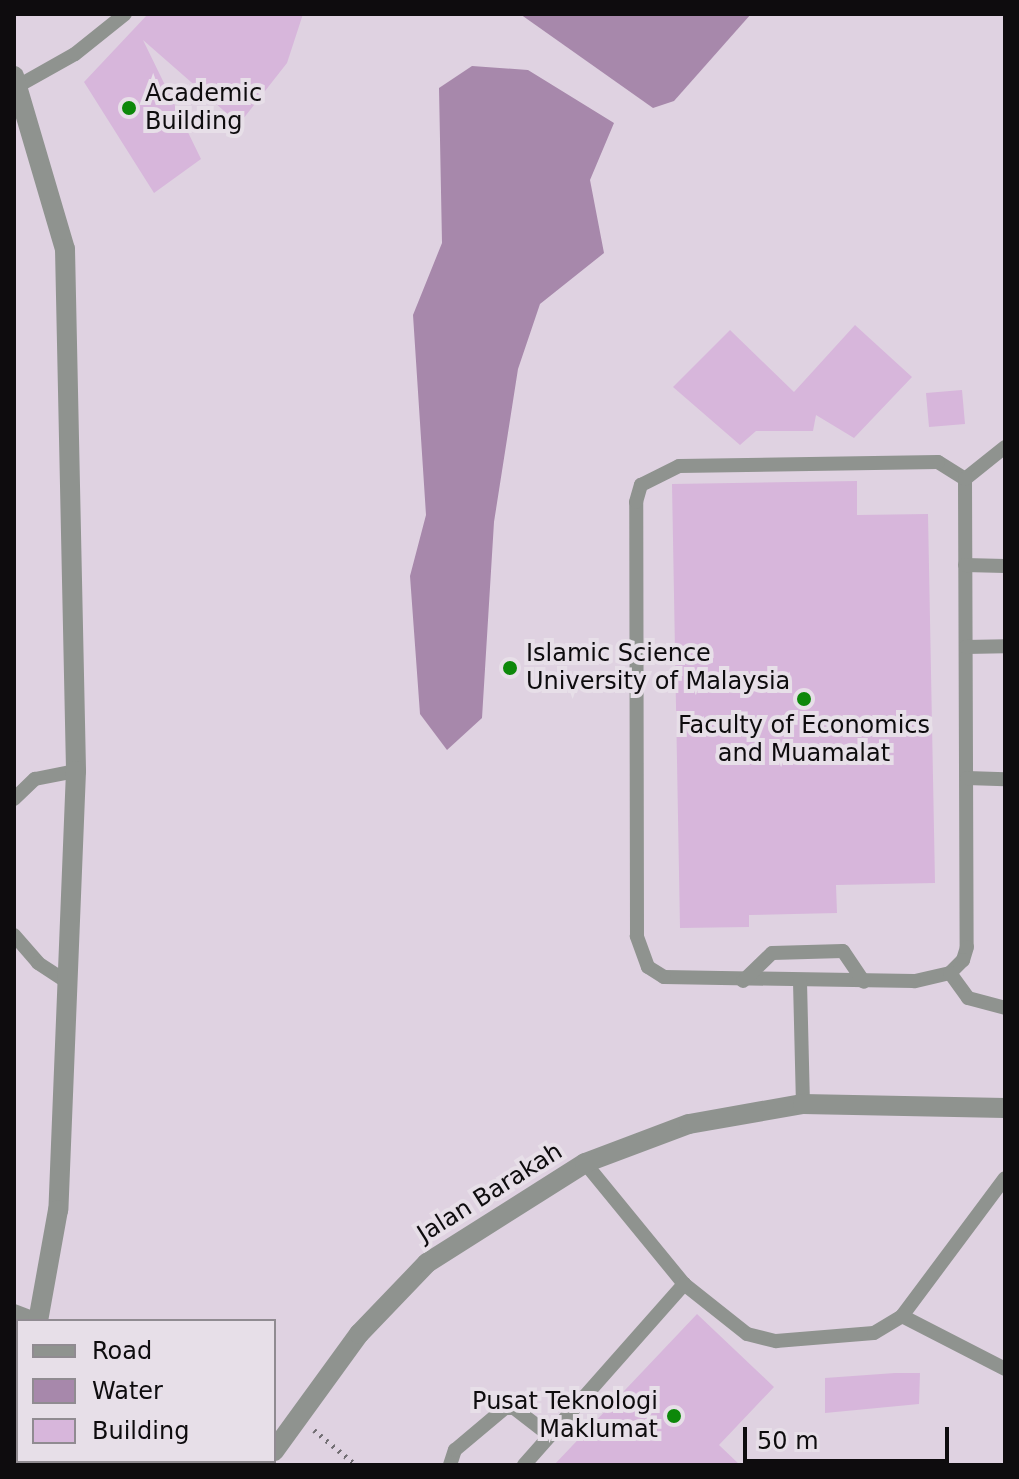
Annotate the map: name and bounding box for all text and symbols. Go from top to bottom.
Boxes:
place label: Academic Building [145,80,262,136]
marker: Academic Building [120,99,138,117]
place label: Islamic Science University of Malaysia [526,640,790,696]
marker: Islamic Science University of Malaysia [501,659,519,677]
marker: Faculty of Economics and Muamalat [795,690,813,708]
place label: Faculty of Economics and Muamalat [678,712,930,768]
street label: Jalan Barakah [412,1137,568,1249]
legend [16,1319,276,1463]
text: Road [92,1337,152,1365]
text: Water [92,1377,163,1405]
place label: Pusat Teknologi Maklumat [472,1388,658,1444]
marker: Pusat Teknologi Maklumat [665,1407,683,1425]
scale bar [747,1411,953,1461]
text: Building [92,1417,189,1445]
text: 50 m [757,1427,819,1455]

